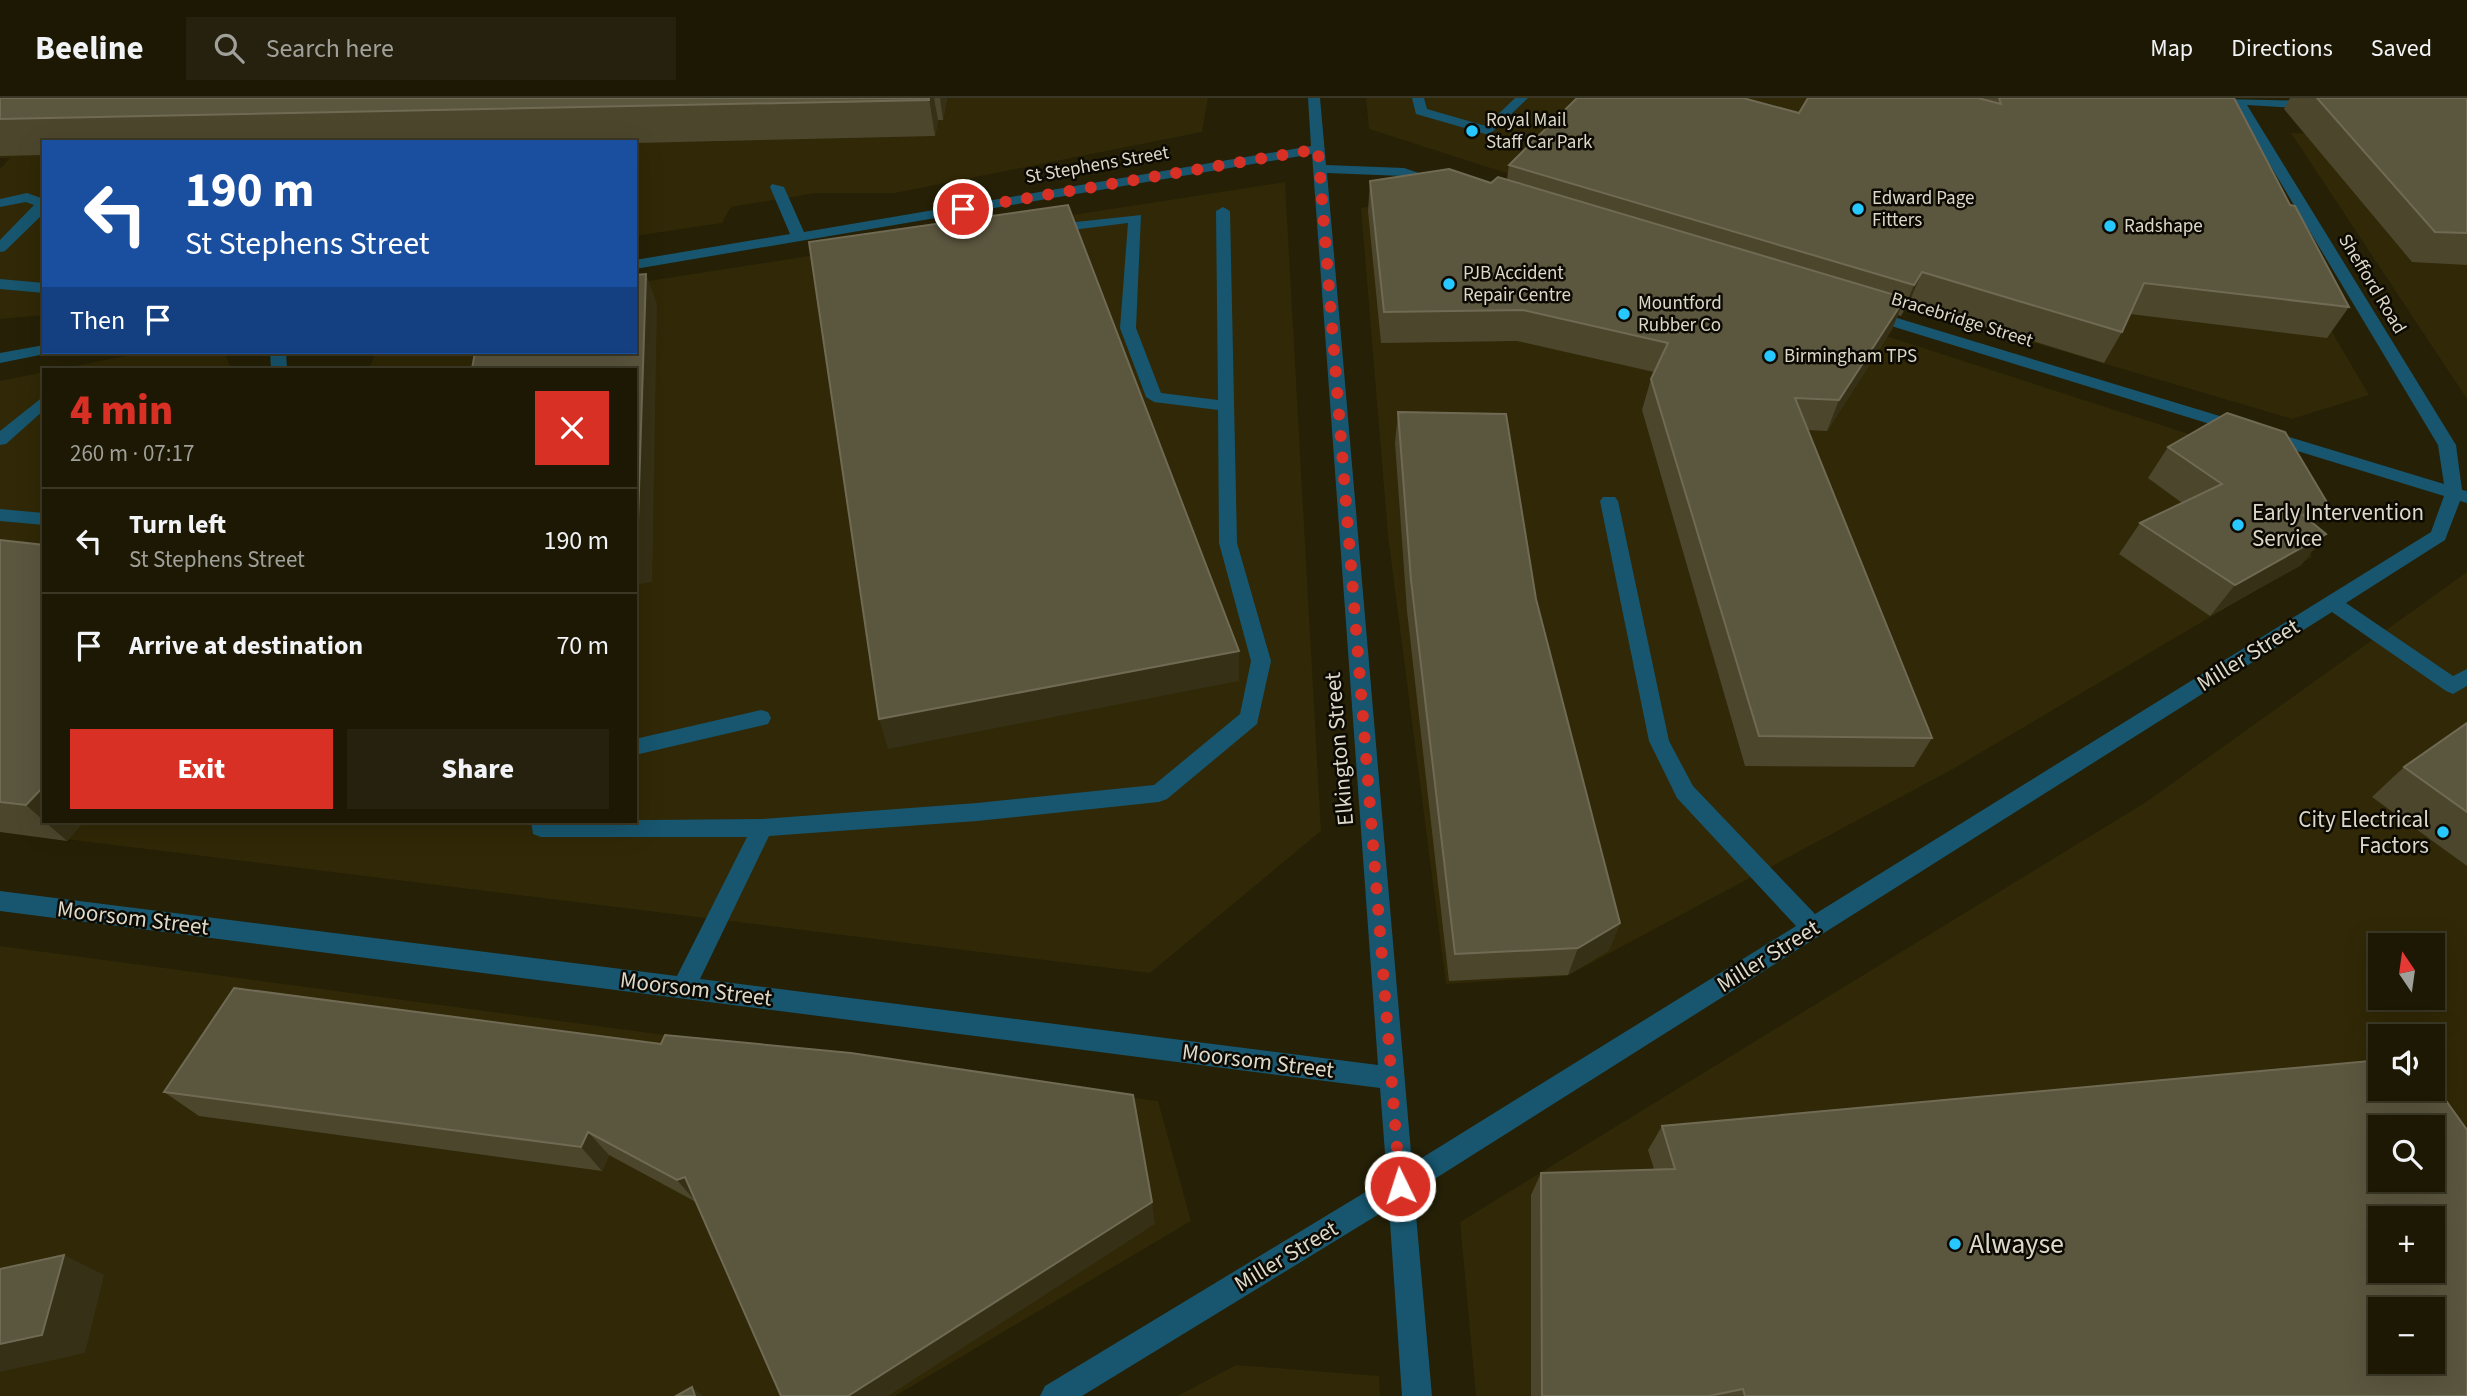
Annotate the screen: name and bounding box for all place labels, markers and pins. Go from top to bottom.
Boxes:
place label: Royal Mail Staff Car Park [1486,107,1593,156]
marker: Royal Mail Staff Car Park [1464,123,1480,139]
pin [933,179,993,239]
place label: Edward Page Fitters [1872,185,1974,234]
marker: Edward Page Fitters [1850,201,1866,217]
place label: Radshape [2124,213,2203,240]
marker: Radshape [2102,218,2118,234]
place label: PJB Accident Repair Centre [1463,260,1571,309]
marker: PJB Accident Repair Centre [1441,276,1457,292]
place label: Mountford Rubber Co [1638,290,1722,339]
marker: Mountford Rubber Co [1616,306,1632,322]
place label: Birmingham TPS [1784,343,1917,370]
marker: Birmingham TPS [1762,348,1778,364]
place label: Early Intervention Service [2252,496,2424,555]
marker: Early Intervention Service [2230,517,2246,533]
place label: City Electrical Factors [2298,803,2429,862]
marker: City Electrical Factors [2435,824,2451,840]
place label: Alwayse [1969,1224,2064,1264]
marker: Alwayse [1947,1236,1963,1252]

